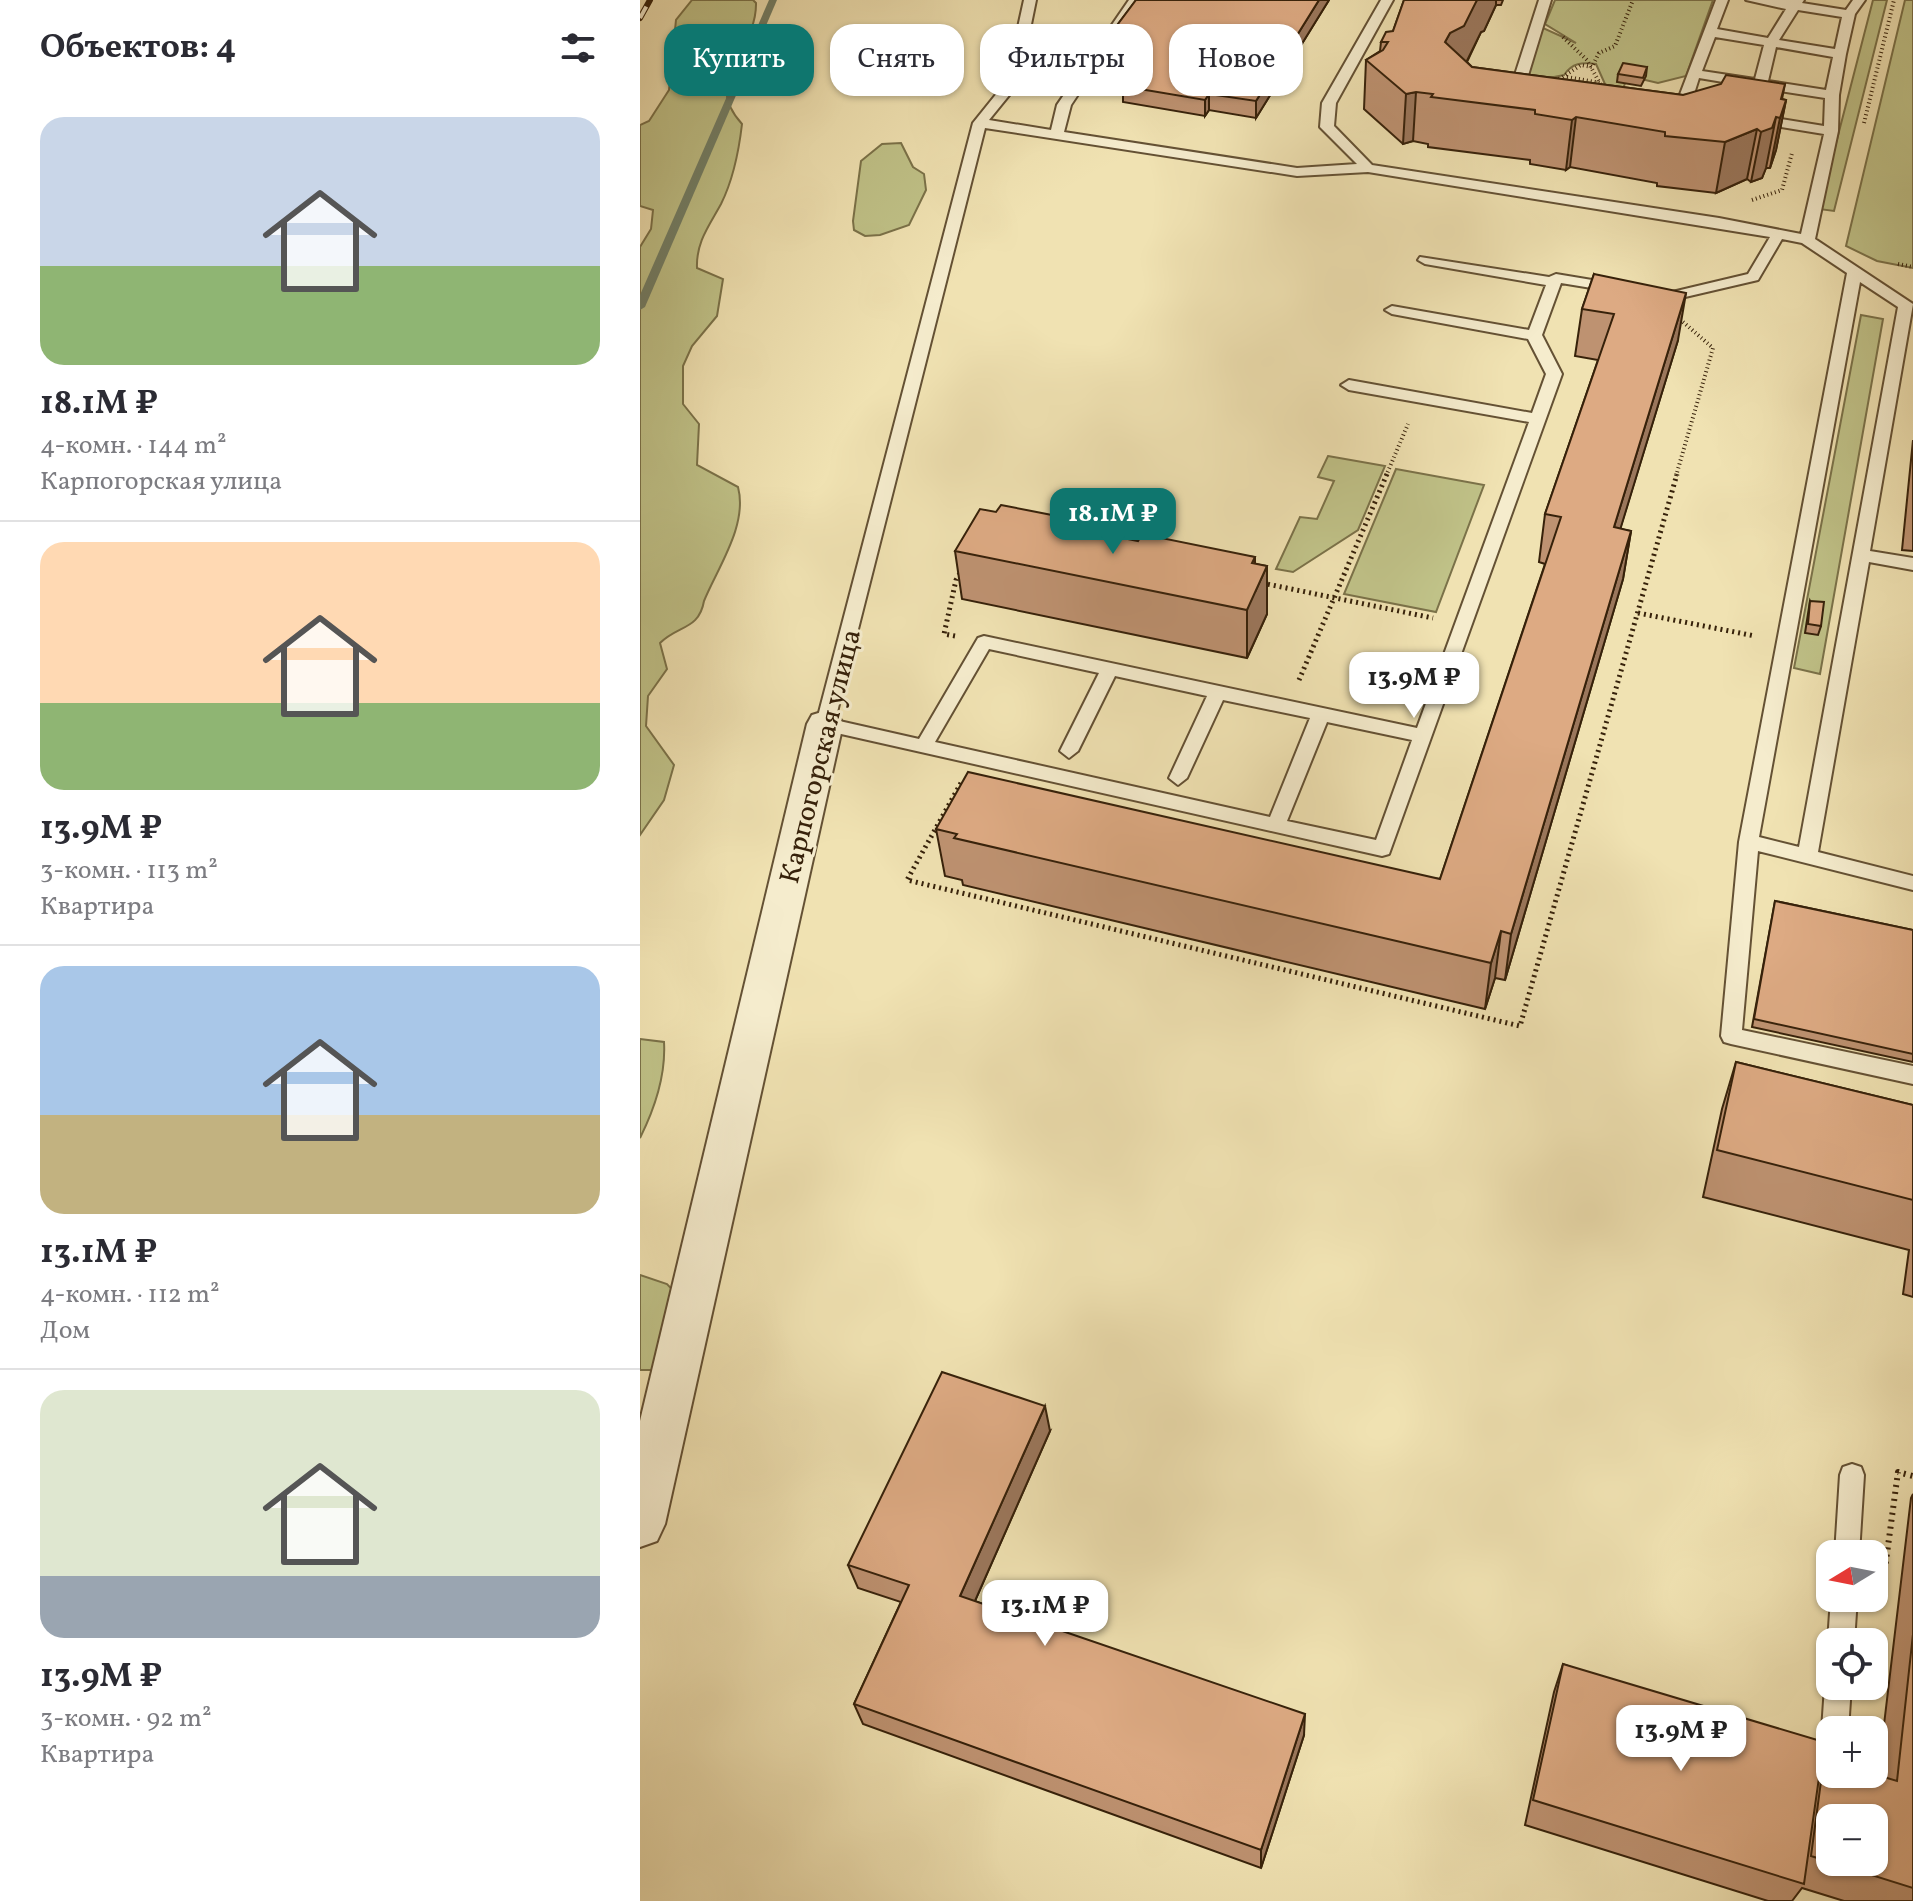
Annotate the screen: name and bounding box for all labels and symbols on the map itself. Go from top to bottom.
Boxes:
pin: 18.1M ₽ [1039,488,1187,556]
street label: Карпогорская улица [771,625,872,888]
pin: 13.9M ₽ [1340,652,1488,720]
north arrow [1816,1540,1888,1612]
pin: 13.1M ₽ [971,1580,1119,1648]
pin: 13.9M ₽ [1607,1705,1755,1773]

